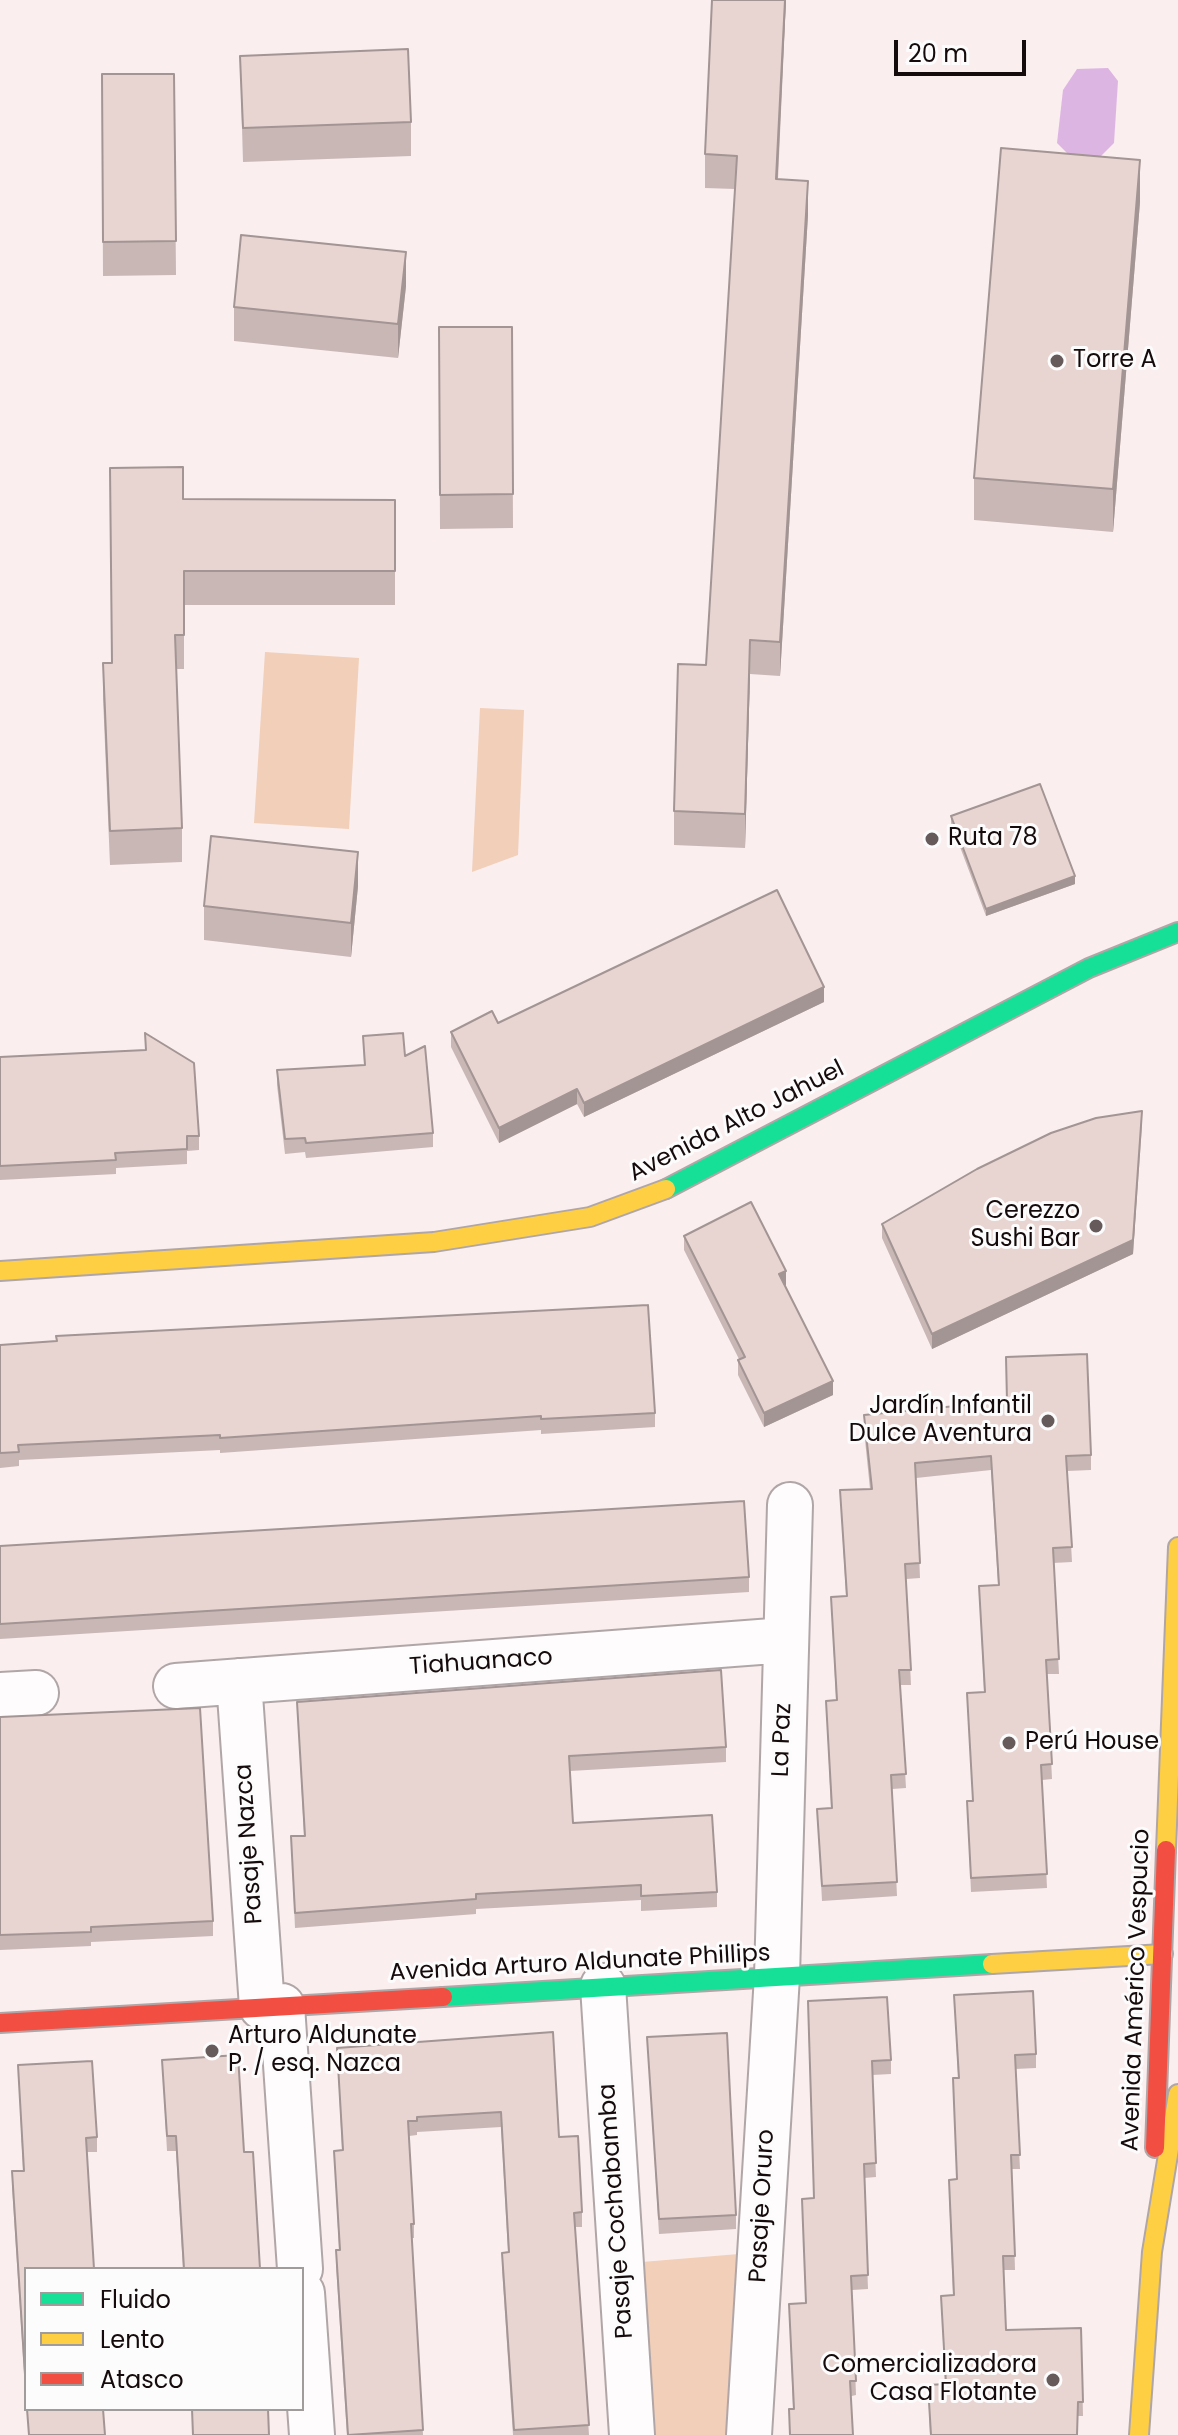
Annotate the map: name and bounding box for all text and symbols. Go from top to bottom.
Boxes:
scale bar [898,24,1030,74]
text: 20 m [908,37,968,70]
place label: Torre A [1073,347,1157,375]
marker: Torre A [1048,352,1066,370]
place label: Ruta 78 [948,825,1038,853]
marker: Ruta 78 [923,830,941,848]
street label: Avenida Alto Jahuel [625,1055,849,1189]
place label: Cerezzo Sushi Bar [970,1198,1080,1254]
marker: Cerezzo Sushi Bar [1087,1217,1105,1235]
place label: Jardín Infantil Dulce Aventura [849,1393,1032,1449]
marker: Jardín Infantil Dulce Aventura [1039,1412,1057,1430]
street label: Tiahuanaco [408,1644,554,1682]
street label: La Paz [767,1703,799,1777]
place label: Perú House [1025,1729,1159,1757]
marker: Perú House [1000,1734,1018,1752]
street label: Pasaje Nazca [230,1763,270,1925]
street label: Avenida Américo Vespucio [1117,1828,1157,2152]
street label: Avenida Arturo Aldunate Phillips [389,1940,771,1988]
place label: Arturo Aldunate P. / esq. Nazca [228,2023,417,2079]
marker: Arturo Aldunate P. / esq. Nazca [203,2042,221,2060]
street label: Pasaje Cochabamba [594,2082,640,2340]
street label: Pasaje Oruro [745,2129,781,2283]
legend [24,2267,304,2411]
text: Fluido [100,2283,171,2316]
text: Lento [100,2323,165,2356]
place label: Comercializadora Casa Flotante [822,2352,1037,2408]
text: Atasco [100,2363,184,2396]
marker: Comercializadora Casa Flotante [1044,2371,1062,2389]

